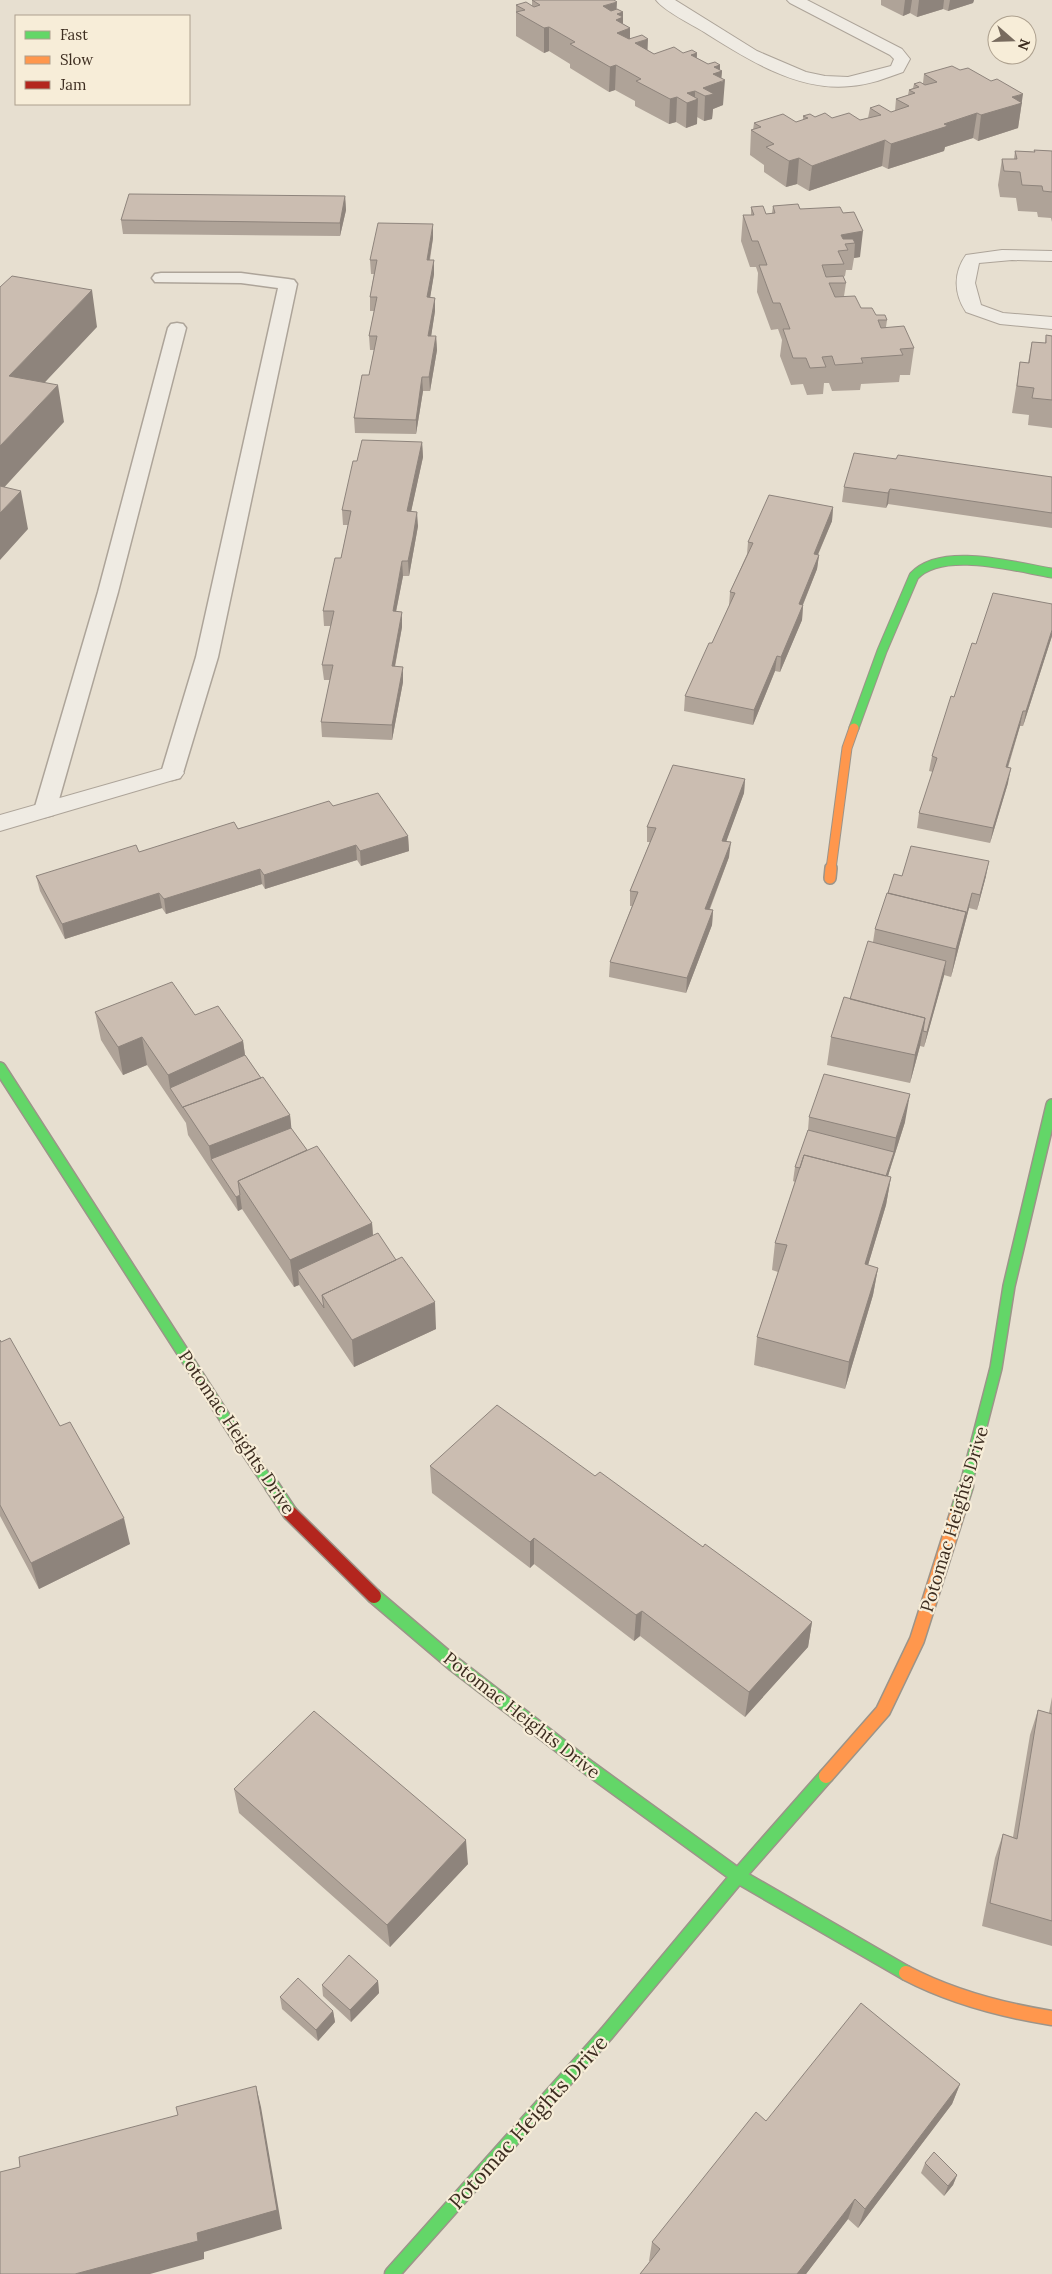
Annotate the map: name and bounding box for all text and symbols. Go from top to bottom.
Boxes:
legend [15,15,190,105]
north arrow [987,15,1037,65]
text: Fast [60,25,88,44]
text: N [1014,36,1035,53]
text: Slow [60,50,93,69]
text: Jam [59,75,87,94]
street label: Potomac Heights Drive [174,1346,301,1519]
street label: Potomac Heights Drive [915,1423,993,1615]
street label: Potomac Heights Drive [439,1647,605,1784]
street label: Potomac Heights Drive [443,2029,613,2215]

